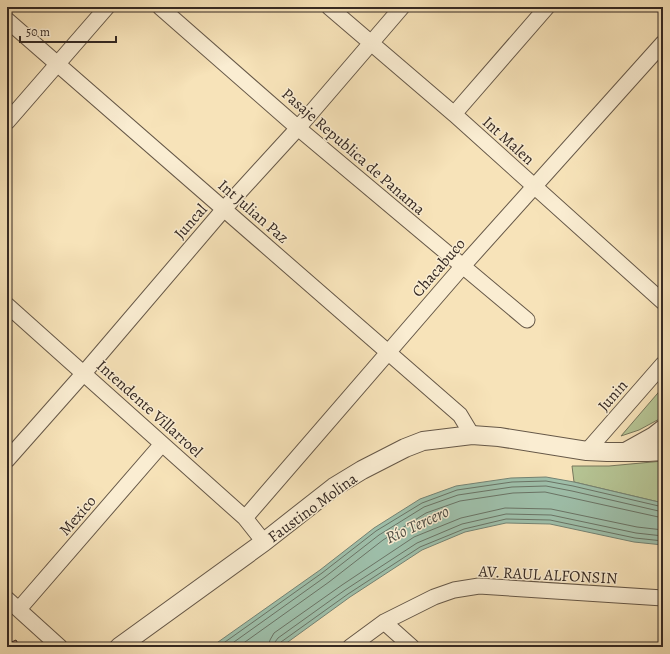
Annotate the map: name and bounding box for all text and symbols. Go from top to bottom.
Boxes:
scale bar [20,18,116,44]
text: 50 m [26,24,50,40]
street label: Pasaje Republica de Panama [277,83,430,221]
street label: Int Malen [477,111,539,170]
street label: Int Julian Paz [213,175,294,249]
street label: Juncal [169,199,212,244]
street label: Chacabuco [407,233,470,302]
street label: Intendente Villarroel [92,355,207,462]
street label: Junin [593,375,633,416]
street label: Faustino Molina [263,468,362,548]
street label: Mexico [54,491,101,541]
water label: Río Tercero [382,500,453,549]
street label: AV. RAUL ALFONSIN [477,560,618,590]

